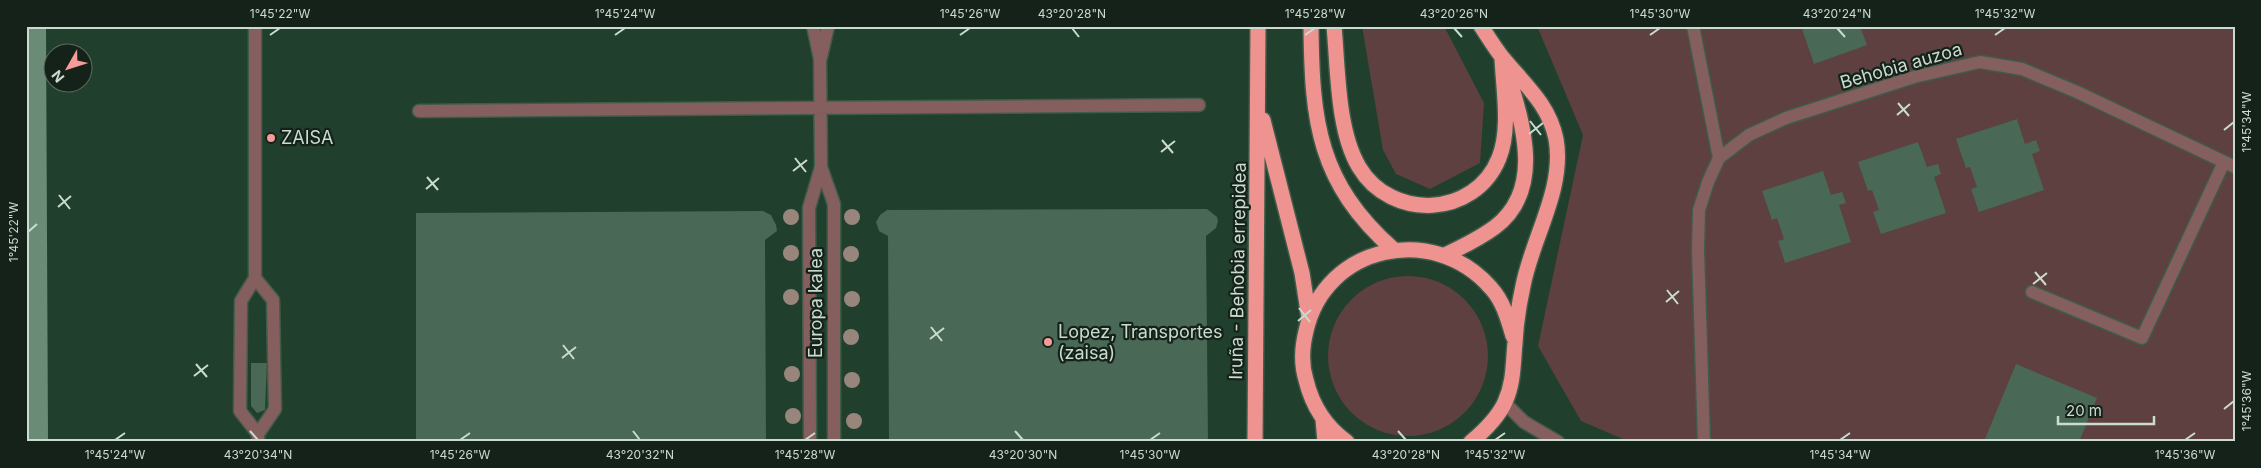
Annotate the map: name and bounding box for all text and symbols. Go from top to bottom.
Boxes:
text: 1°45'22"W [250,6,310,21]
text: 1°45'24"W [595,6,656,21]
text: 1°45'26"W [940,6,1000,21]
text: 43°20'28"N [1038,6,1106,21]
text: 1°45'28"W [1285,6,1345,21]
text: 43°20'26"N [1420,6,1488,21]
text: 1°45'30"W [1630,6,1691,21]
text: 43°20'24"N [1803,6,1871,21]
text: 1°45'32"W [1975,6,2035,21]
street label: Behobia auzoa [1838,38,1964,93]
north arrow [42,42,92,92]
text: N [48,67,67,86]
text: 1°45'34"W [2239,91,2254,153]
place label: ZAISA [281,127,334,148]
marker: ZAISA [265,132,277,144]
street label: Iruña - Behobia errepidea [1225,162,1250,380]
text: 1°45'22"W [6,202,21,262]
street label: Europa kalea [805,248,826,358]
place label: Lopez, Transportes (zaisa) [1058,321,1223,363]
marker: Lopez, Transportes (zaisa) [1042,336,1054,348]
text: 1°45'36"W [2239,370,2254,431]
scale bar [2058,393,2155,425]
text: 20 m [2066,401,2102,420]
text: 1°45'24"W [85,447,146,462]
text: 43°20'34"N [224,447,292,462]
text: 1°45'26"W [430,447,490,462]
text: 43°20'32"N [606,447,674,462]
text: 1°45'28"W [775,447,835,462]
text: 43°20'30"N [989,447,1057,462]
text: 1°45'30"W [1120,447,1181,462]
text: 43°20'28"N [1372,447,1440,462]
text: 1°45'32"W [1465,447,1525,462]
text: 1°45'34"W [1809,447,1871,462]
text: 1°45'36"W [2155,447,2216,462]

